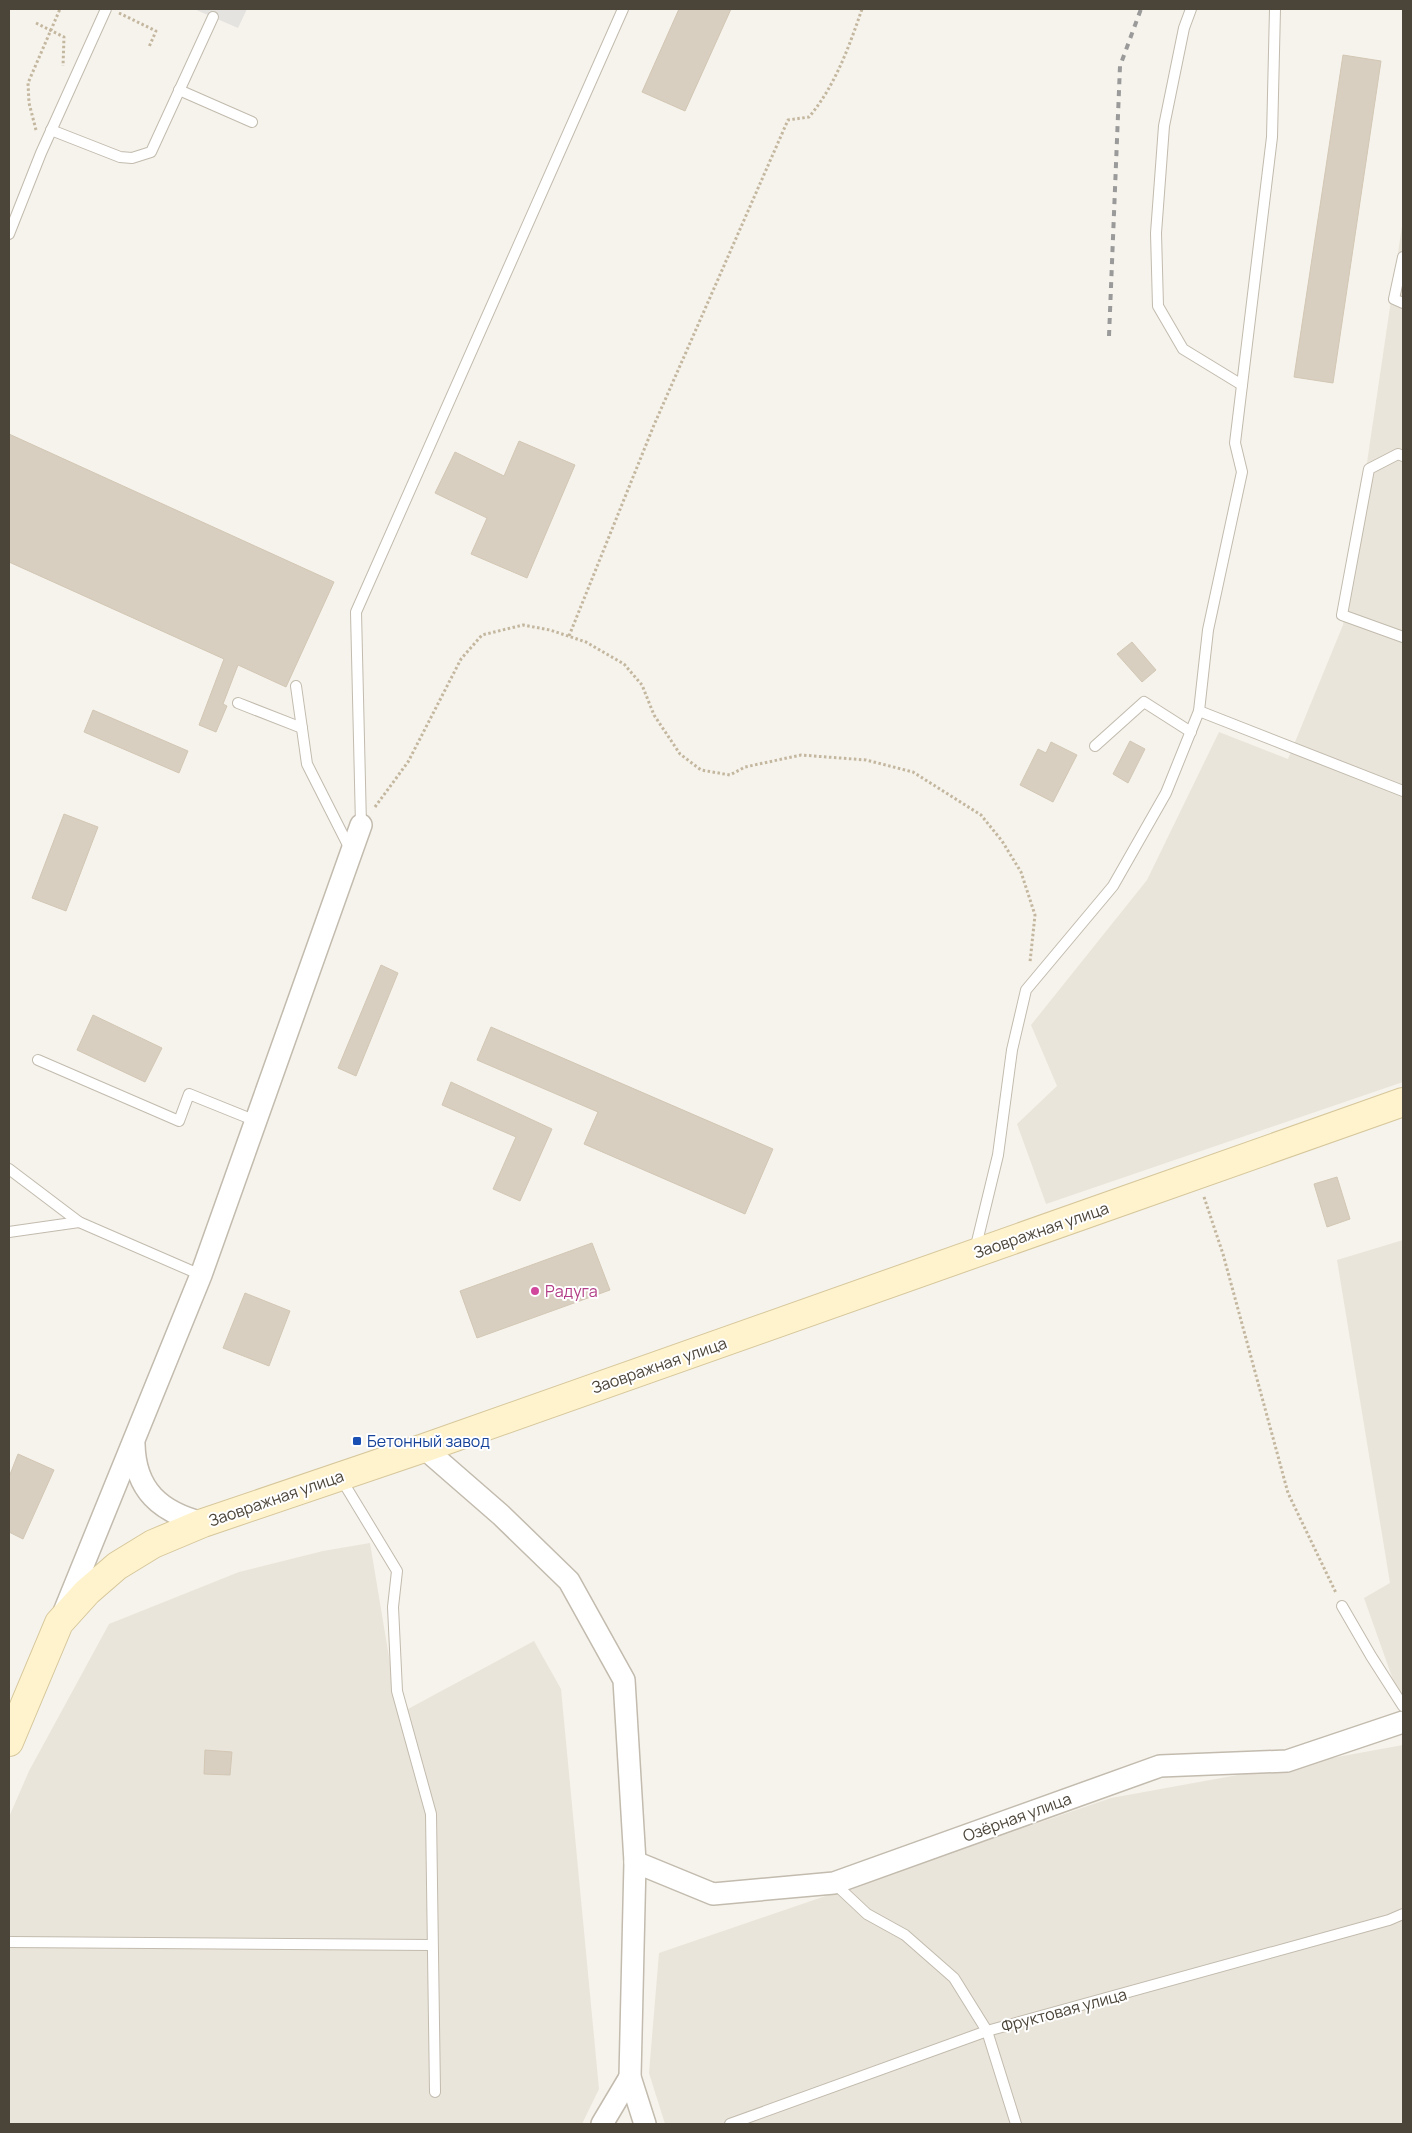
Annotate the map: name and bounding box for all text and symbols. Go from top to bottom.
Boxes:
street label: Заовражная улица [970,1197,1112,1263]
place label: Радуга [545,1280,598,1302]
marker: Радуга [529,1285,541,1297]
street label: Заовражная улица [588,1332,730,1398]
place label: Бетонный завод [367,1430,490,1452]
marker: Бетонный завод [351,1435,363,1447]
street label: Заовражная улица [205,1465,347,1531]
street label: Озёрная улица [960,1787,1074,1847]
street label: Фруктовая улица [999,1983,1129,2037]

